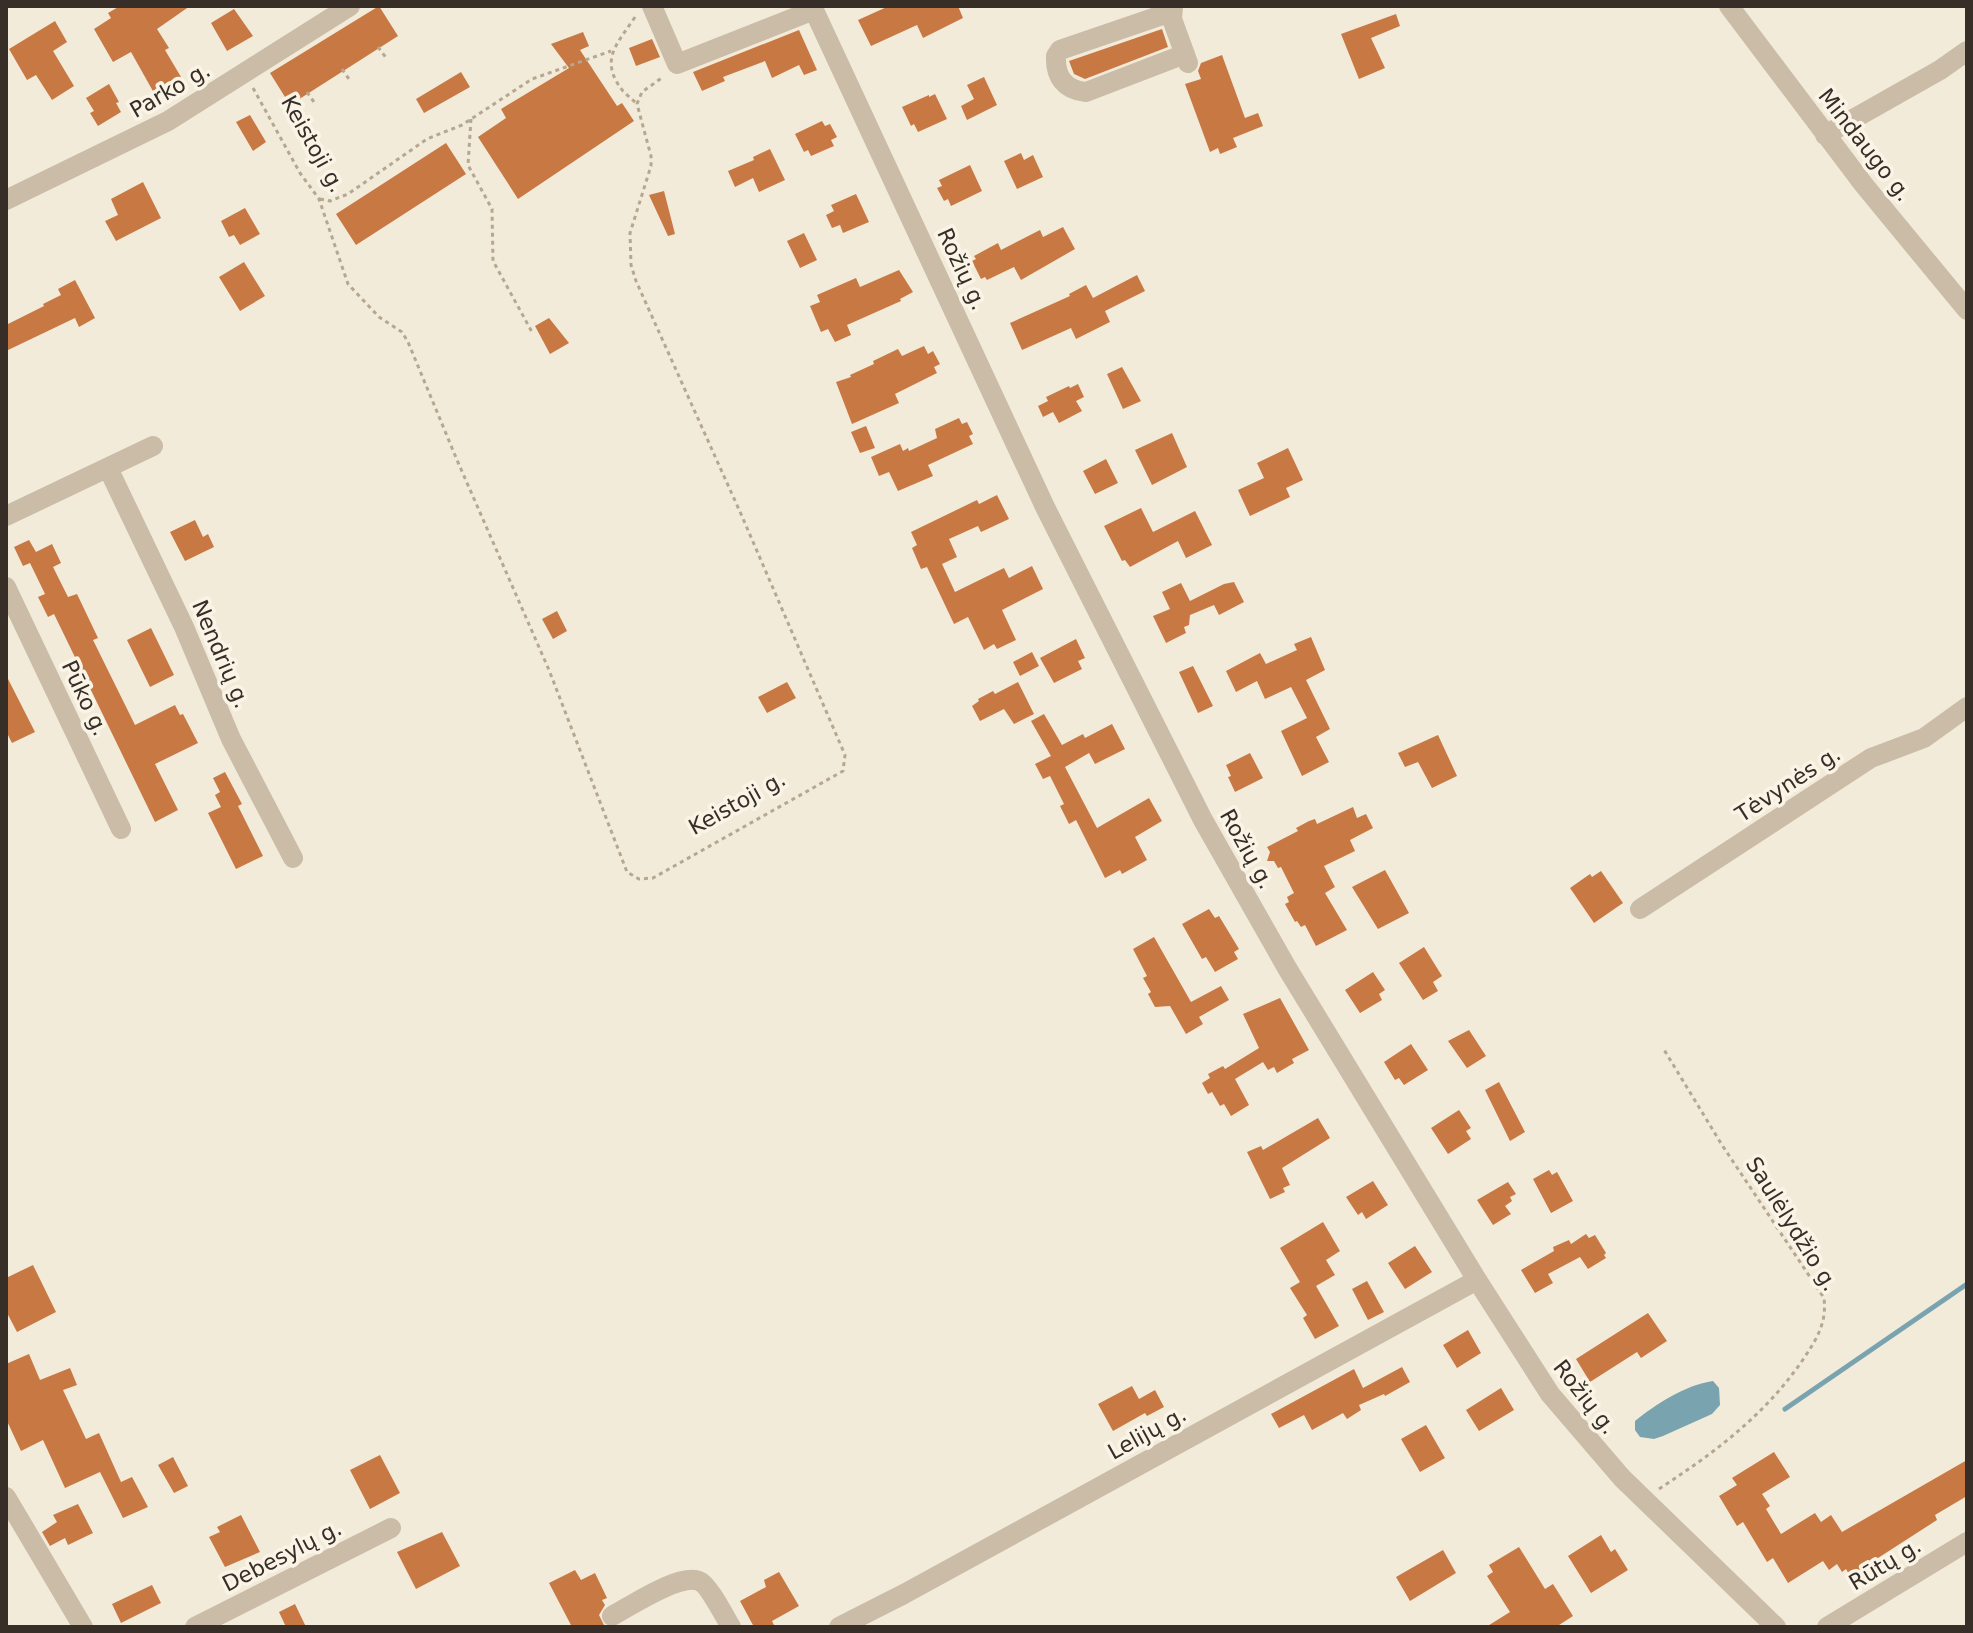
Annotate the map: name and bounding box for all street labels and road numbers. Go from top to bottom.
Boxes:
street label: Parko g. [126,57,214,123]
street label: Mindaugo g. [1813,84,1917,206]
street label: Keistoji g. [276,91,350,197]
street label: Rožių g. [932,224,992,314]
street label: Nendrių g. [187,596,255,712]
street label: Pūko g. [57,656,113,740]
street label: Tėvynės g. [1730,741,1845,828]
street label: Keistoji g. [684,766,790,840]
street label: Rožių g. [1215,805,1279,893]
street label: Saulėlydžio g. [1741,1152,1843,1296]
street label: Rožių g. [1548,1355,1622,1439]
street label: Lelijų g. [1103,1401,1191,1465]
street label: Debesylų g. [218,1515,346,1597]
street label: Rūtų g. [1844,1533,1926,1595]

